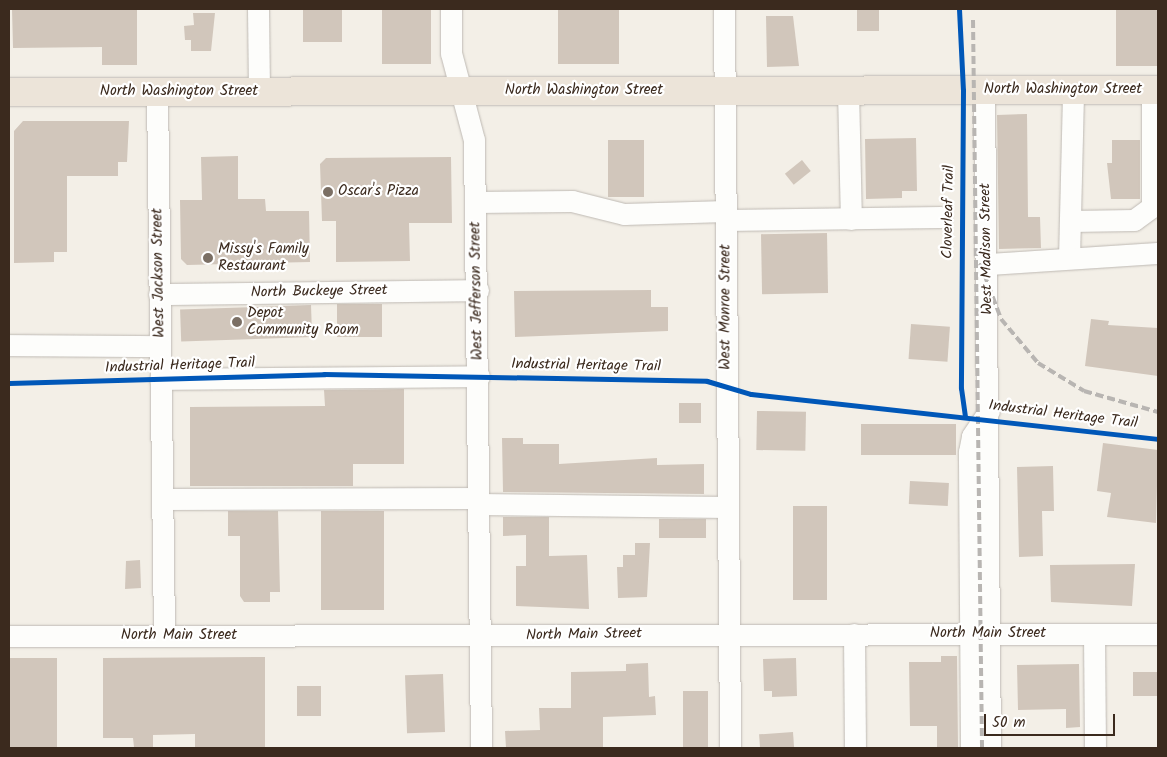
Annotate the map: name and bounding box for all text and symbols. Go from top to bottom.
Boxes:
street label: North Washington Street [984,81,1142,99]
street label: North Washington Street [505,82,663,100]
street label: North Washington Street [100,83,258,101]
street label: Cloverleaf Trail [939,165,959,259]
place label: Oscar's Pizza [338,183,419,201]
street label: West Madison Street [977,183,997,315]
marker: Oscar's Pizza [322,186,334,198]
street label: West Jackson Street [149,208,169,338]
street label: West Jefferson Street [467,222,487,360]
place label: Missy's Family Restaurant [218,240,309,275]
street label: West Monroe Street [717,244,735,370]
marker: Missy's Family Restaurant [202,252,214,264]
street label: North Buckeye Street [250,282,388,302]
place label: Depot Community Room [247,304,359,339]
marker: Depot Community Room [231,316,243,328]
street label: Industrial Heritage Trail [105,354,255,378]
street label: Industrial Heritage Trail [511,356,661,376]
street label: Industrial Heritage Trail [987,397,1139,433]
street label: North Main Street [526,625,642,645]
street label: North Main Street [930,625,1046,643]
street label: North Main Street [121,627,237,645]
scale bar [987,704,1118,736]
text: 50 m [992,711,1026,735]

